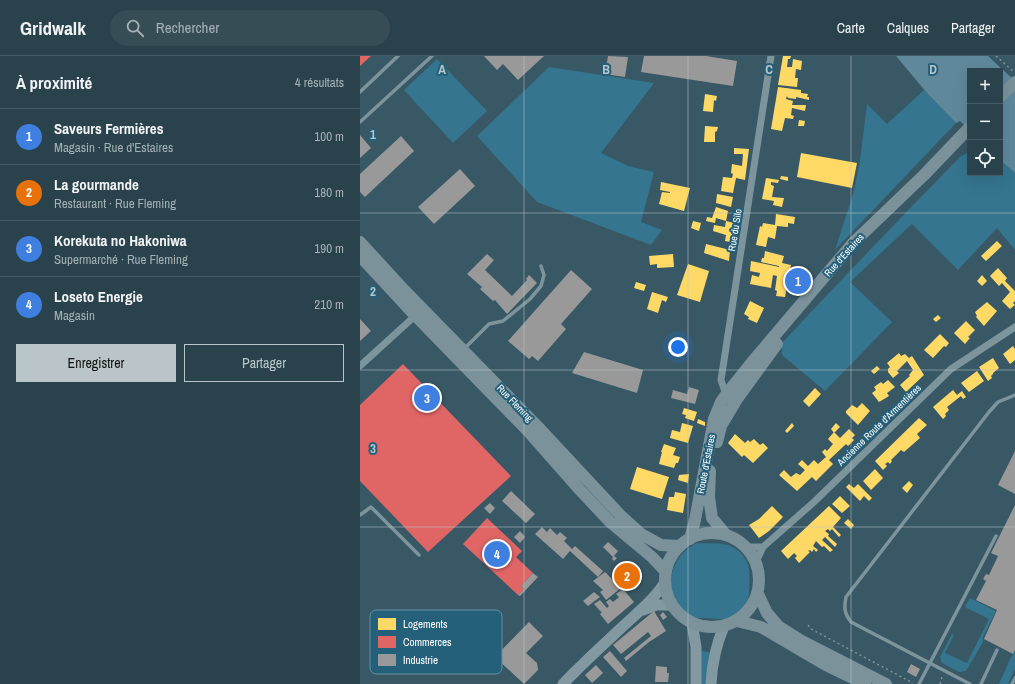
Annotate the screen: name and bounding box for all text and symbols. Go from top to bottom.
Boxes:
search box [110,10,390,46]
text: Gridwalk [20,15,86,41]
icon: search [124,17,146,39]
text: Rechercher [156,17,219,38]
text: Carte [837,19,865,37]
text: Calques [887,19,929,37]
text: Partager [951,19,995,37]
text: A [438,61,446,78]
text: B [602,61,610,78]
text: C [765,61,773,78]
text: D [929,61,937,78]
map controls [967,68,1003,176]
button: + [967,68,1003,104]
text: À proximité [16,71,92,94]
text: 4 résultats [295,74,344,91]
button: − [967,104,1003,140]
text: Saveurs Fermières [54,118,164,139]
text: 1 [370,126,376,143]
text: 1 [26,128,32,145]
text: 100 m [314,128,344,145]
text: Magasin · Rue d'Estaires [54,139,173,156]
button: locate [967,140,1003,176]
text: La gourmande [54,174,139,195]
text: 2 [26,184,32,201]
text: 180 m [314,184,344,201]
text: Restaurant · Rue Fleming [54,195,176,212]
street label: Rue du Silo [725,207,745,252]
text: Korekuta no Hakoniwa [54,230,187,251]
street label: Rue d'Estaires [821,231,867,279]
text: 3 [26,240,32,257]
text: 190 m [314,240,344,257]
text: Supermarché · Rue Fleming [54,251,188,268]
pin: 1 [785,266,811,296]
text: 2 [370,283,376,300]
text: Loseto Energie [54,286,143,307]
text: 4 [26,296,32,313]
text: 210 m [314,296,344,313]
text: Magasin [54,307,95,324]
your location [668,337,688,357]
button: Enregistrer [16,344,176,382]
button: Partager [184,344,344,382]
street label: Ancienne Route d'Armentières [834,381,924,469]
street label: Rue Fleming [494,382,536,425]
pin: 3 [414,383,440,413]
street label: Route d'Estaires [694,433,718,495]
text: 3 [370,440,376,457]
pin: 4 [484,539,510,569]
pin: 2 [614,561,640,591]
legend [370,610,502,674]
text: Logements [403,617,448,631]
text: Commerces [403,635,452,649]
text: Industrie [403,653,438,667]

